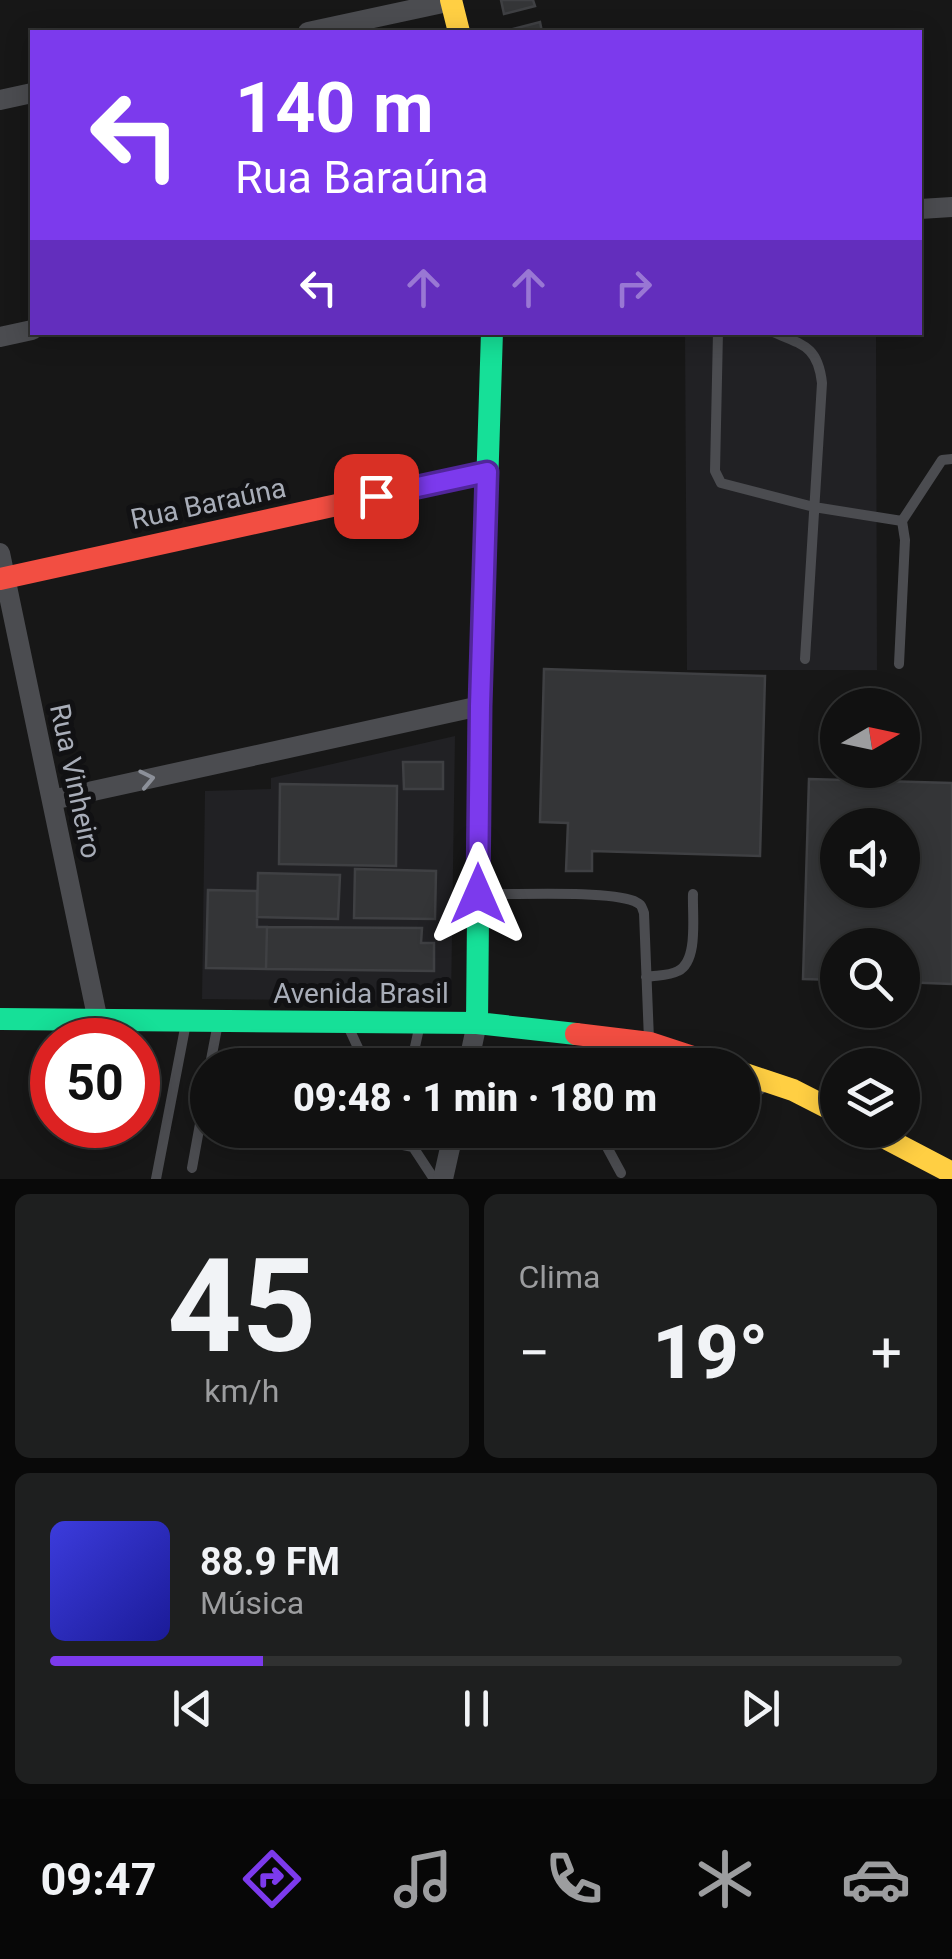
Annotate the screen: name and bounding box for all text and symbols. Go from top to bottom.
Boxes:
text: 140 m [235,67,434,149]
icon: left [70,70,200,200]
text: Rua Baraúna [235,151,489,204]
icon: left [291,260,346,315]
icon: ahead [396,260,451,315]
icon: ahead [501,260,556,315]
icon: right [606,260,661,315]
pin [334,454,419,539]
icon: arrive [349,469,404,524]
street label: Rua Baraúna [127,471,289,536]
north arrow [820,688,920,788]
map controls [820,688,920,1148]
street label: Rua Vinheiro [43,701,108,861]
one-way arrow [138,770,155,791]
button: sound [820,808,920,908]
position arrow [426,842,530,946]
button: search [820,928,920,1028]
street label: Avenida Brasil [273,977,449,1010]
speed limit sign: 50 [30,1018,160,1148]
button: layers [820,1048,920,1148]
text: 09:48 · 1 min · 180 m [293,1076,657,1120]
text: 45 [167,1230,316,1383]
text: Clima [519,1258,600,1296]
text: 19° [652,1308,768,1396]
text: − [519,1321,550,1385]
text: + [871,1321,902,1385]
text: km/h [204,1372,279,1410]
text: 88.9 FM [200,1540,340,1584]
text: Música [200,1584,304,1622]
icon: previous [165,1681,220,1736]
icon: pause [449,1681,504,1736]
icon: next [733,1681,788,1736]
icon: directions [237,1844,307,1914]
icon: music [388,1844,458,1914]
icon: phone [539,1844,609,1914]
icon: climate [690,1844,760,1914]
icon: car [841,1844,911,1914]
text: 09:47 [41,1853,156,1906]

